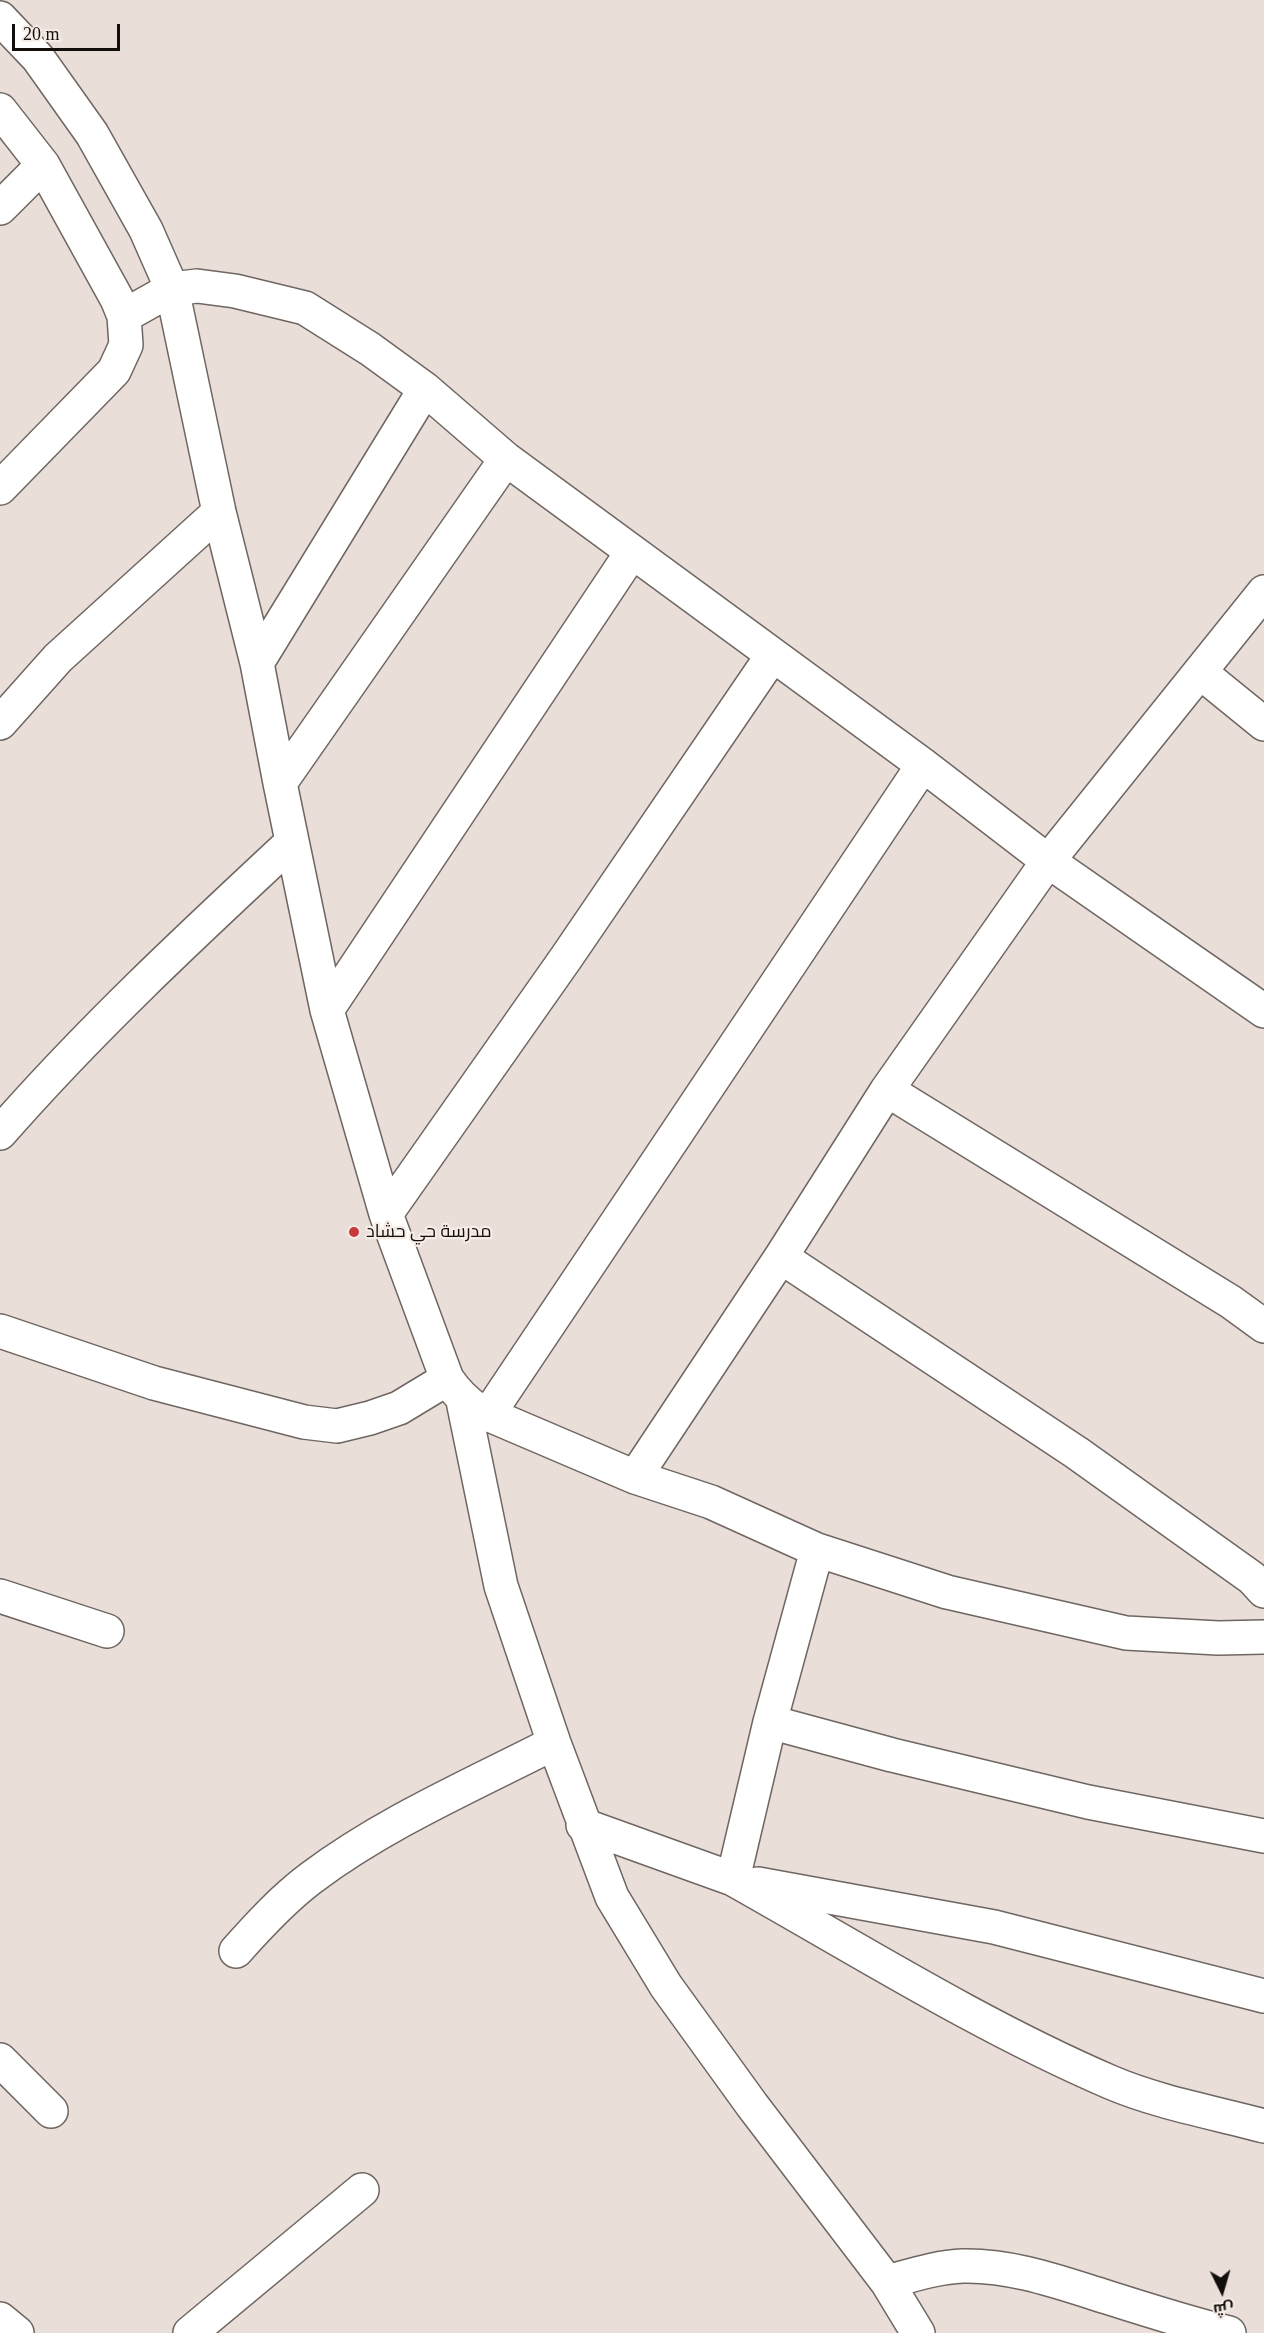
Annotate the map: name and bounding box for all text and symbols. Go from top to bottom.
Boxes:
scale bar [15,12,123,50]
text: 20 m [23,24,60,44]
place label: مدرسة حي حشاد [366,1221,492,1243]
marker: مدرسة حي حشاد [347,1225,361,1239]
north arrow [1192,2261,1252,2321]
text: ش [1213,2300,1235,2319]

